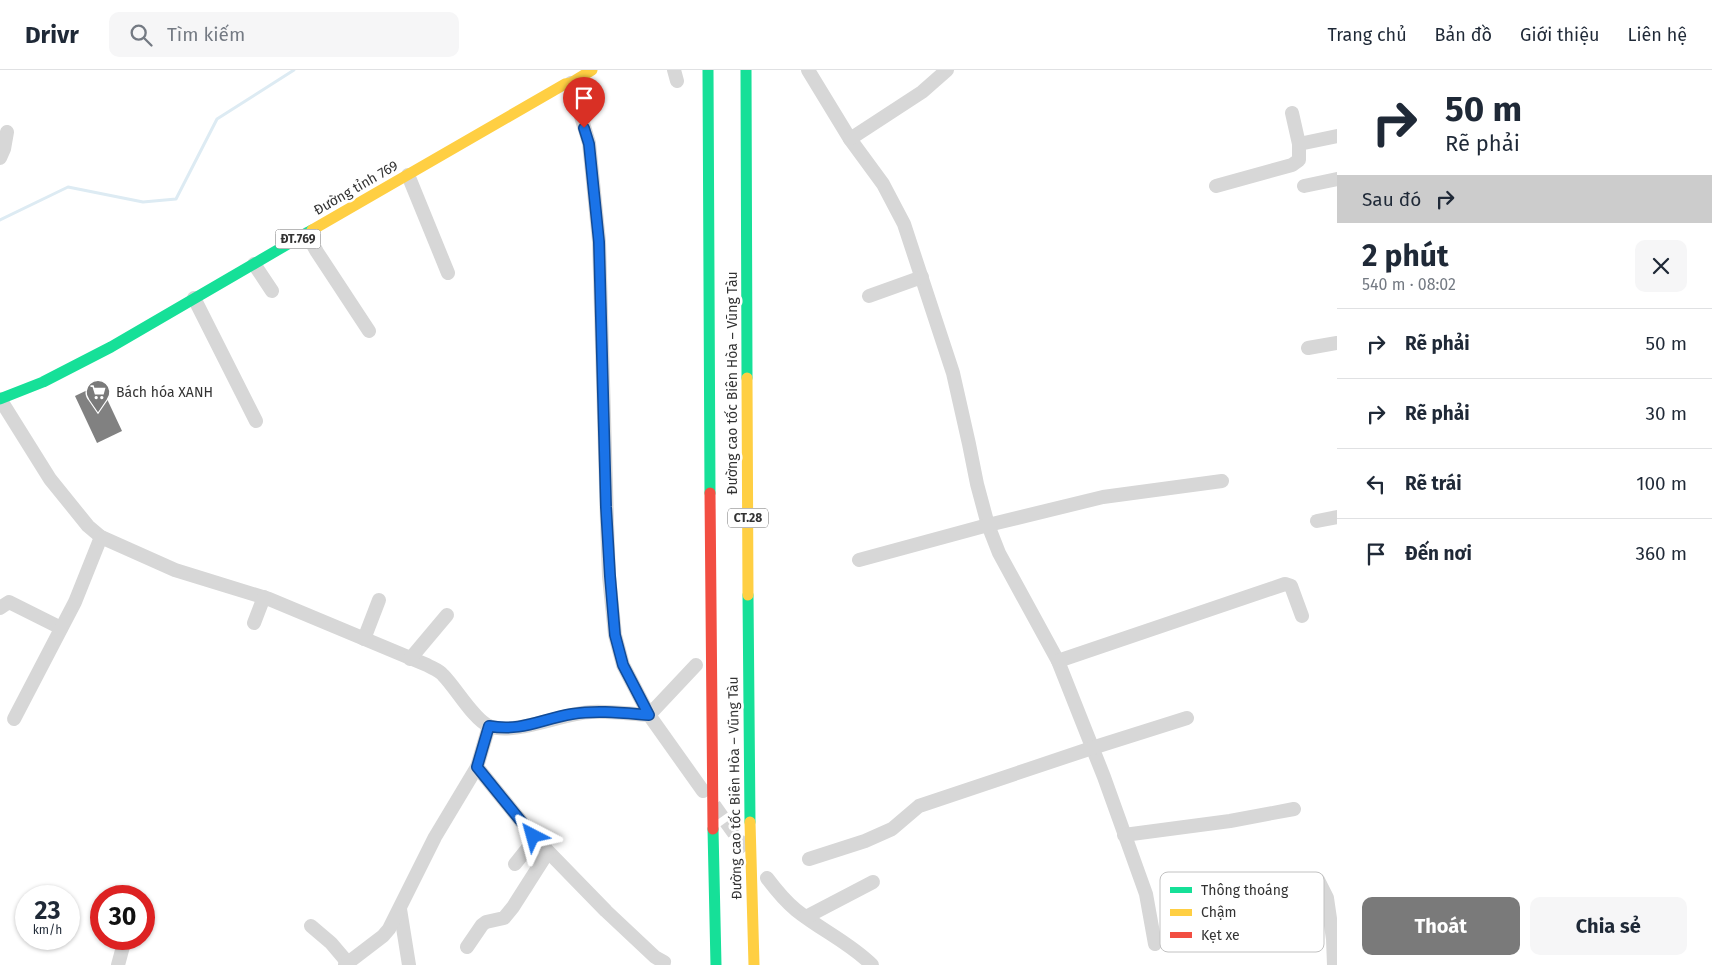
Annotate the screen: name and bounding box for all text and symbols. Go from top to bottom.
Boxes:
search box [109,12,459,57]
text: Drivr [25,21,79,49]
icon: search [127,21,155,49]
text: Tìm kiếm [167,23,245,46]
text: Trang chủ [1327,24,1407,46]
text: Bản đồ [1435,24,1492,46]
text: Giới thiệu [1520,24,1599,46]
text: Liên hệ [1627,24,1687,46]
pin [563,77,605,128]
icon: arrive [570,84,598,112]
text: 50 m [1445,88,1522,130]
icon: right [1362,90,1427,155]
text: Rẽ phải [1445,130,1520,157]
street label: Đường tỉnh 769 [311,157,401,219]
icon: right [1431,185,1459,213]
text: Sau đó [1362,188,1421,211]
road number: ĐT.769 [276,230,320,248]
text: 2 phút [1362,238,1449,274]
button: close [1635,240,1687,292]
street label: Đường cao tốc Biên Hòa – Vũng Tàu [723,271,741,495]
text: 540 m · 08:02 [1362,275,1456,294]
icon: right [1362,330,1390,358]
text: Rẽ phải [1405,332,1470,355]
text: 50 m [1646,332,1687,355]
supermarket icon: Bách hóa XANH [85,379,111,413]
place label: Bách hóa XANH [116,384,213,401]
icon: right [1362,400,1390,428]
text: Rẽ phải [1405,402,1470,425]
text: 30 m [1646,402,1687,425]
icon: left [1362,470,1390,498]
text: Rẽ trái [1405,472,1462,495]
text: 100 m [1636,472,1687,495]
road number: CT.28 [728,508,768,528]
icon: arrive [1362,540,1390,568]
text: Đến nơi [1405,542,1472,565]
text: 360 m [1635,542,1687,565]
street label: Đường cao tốc Biên Hòa – Vũng Tàu [724,676,745,900]
position arrow [506,809,558,861]
legend [1160,872,1324,952]
text: Thông thoáng [1201,882,1289,899]
speed limit sign: 30 [90,885,155,950]
text: 23 [35,896,60,926]
button: Thoát [1362,897,1520,955]
button: Chia sẻ [1530,897,1687,955]
text: Chậm [1201,904,1237,921]
text: km/h [33,923,62,937]
text: Kẹt xe [1201,927,1240,944]

